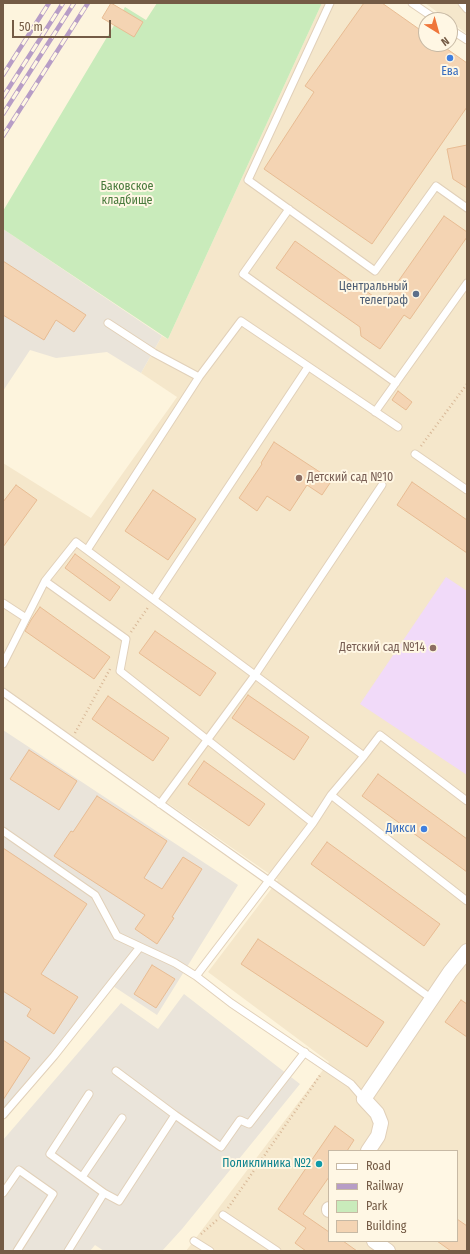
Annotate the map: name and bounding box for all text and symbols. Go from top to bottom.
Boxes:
scale bar [14,12,113,38]
north arrow [418,12,458,52]
text: 50 m [19,20,43,34]
text: N [438,34,451,48]
marker: Ева [445,53,455,63]
place label: Ева [441,65,459,79]
park label: Баковское кладбище [101,180,153,208]
place label: Центральный телеграф [339,280,408,308]
marker: Центральный телеграф [411,289,421,299]
place label: Детский сад №10 [307,471,393,485]
marker: Детский сад №10 [294,473,304,483]
place label: Детский сад №14 [339,641,425,655]
marker: Детский сад №14 [428,643,438,653]
place label: Дикси [386,822,416,836]
marker: Дикси [419,824,429,834]
legend [328,1150,458,1242]
place label: Поликлиника №2 [222,1157,311,1171]
marker: Поликлиника №2 [314,1159,324,1169]
text: Road [366,1159,391,1173]
text: Railway [366,1179,403,1193]
text: Park [366,1199,387,1213]
text: Building [366,1219,406,1233]

